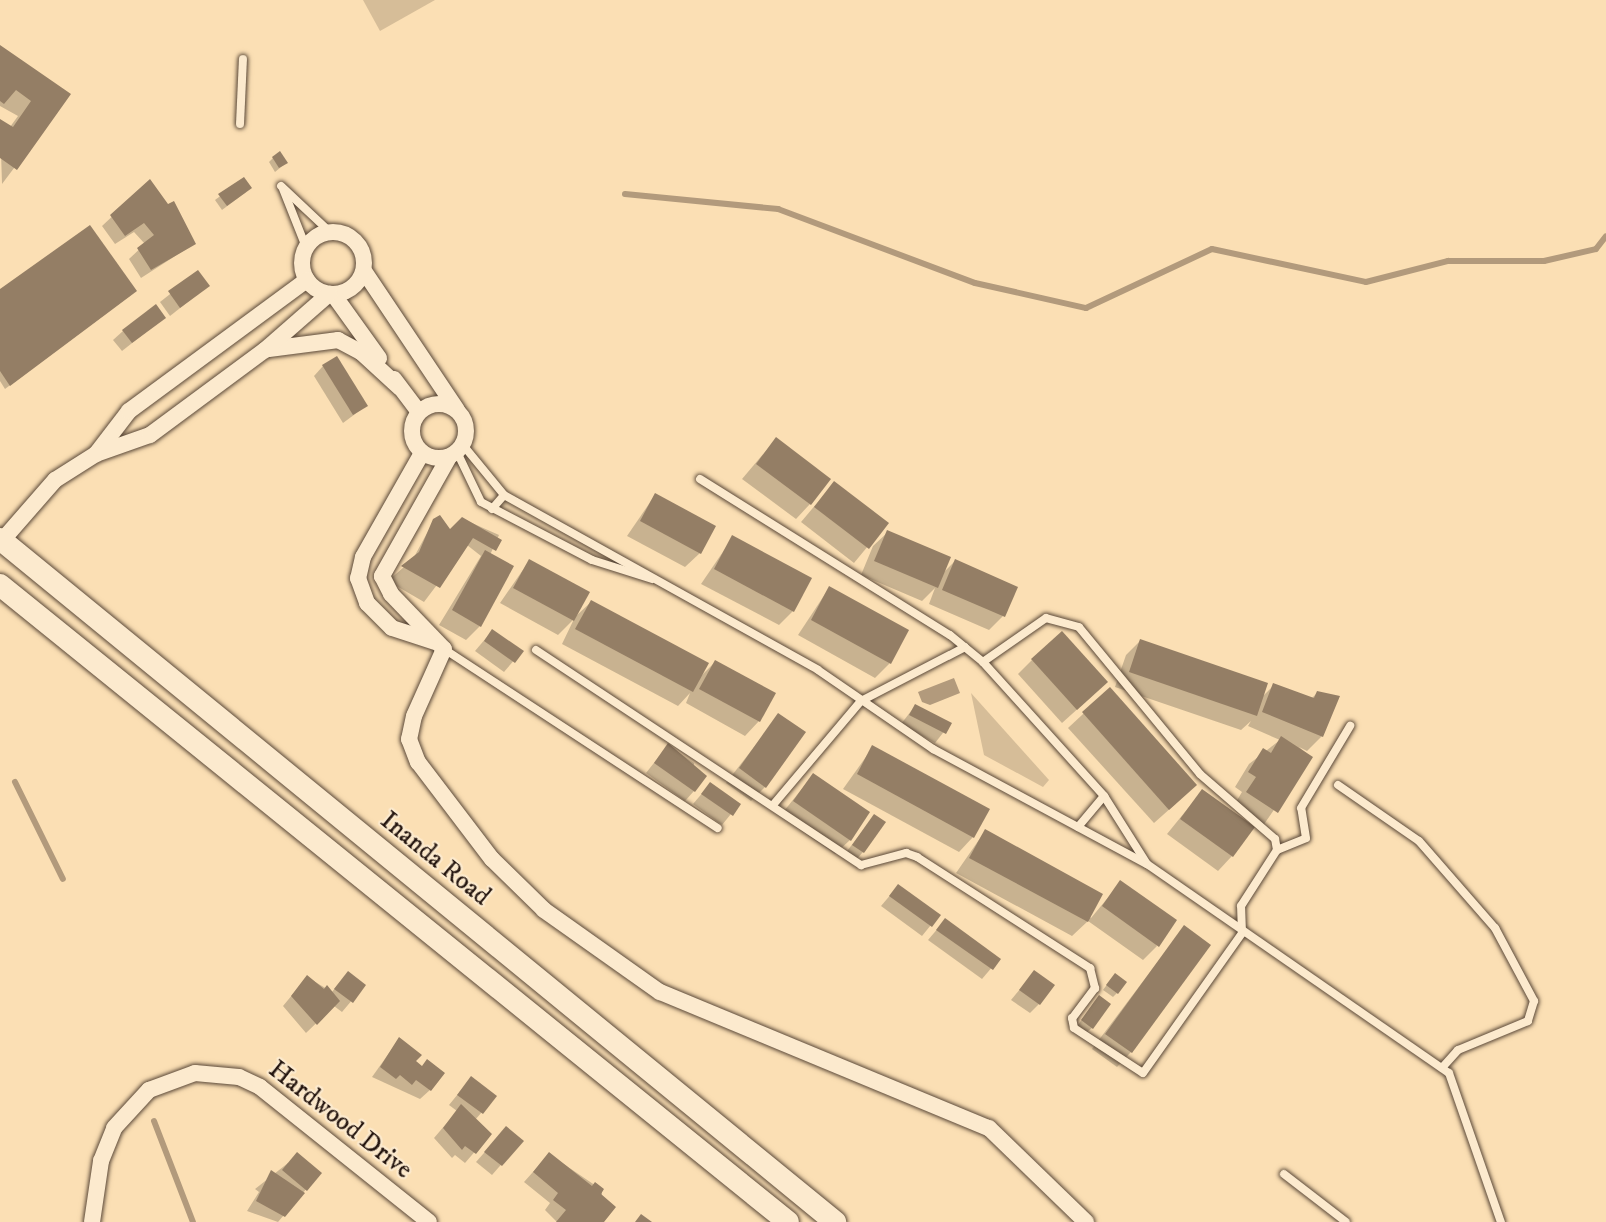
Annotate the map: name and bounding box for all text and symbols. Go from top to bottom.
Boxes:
street label: Inanda Road [374,805,496,913]
street label: Hardwood Drive [262,1054,418,1186]

